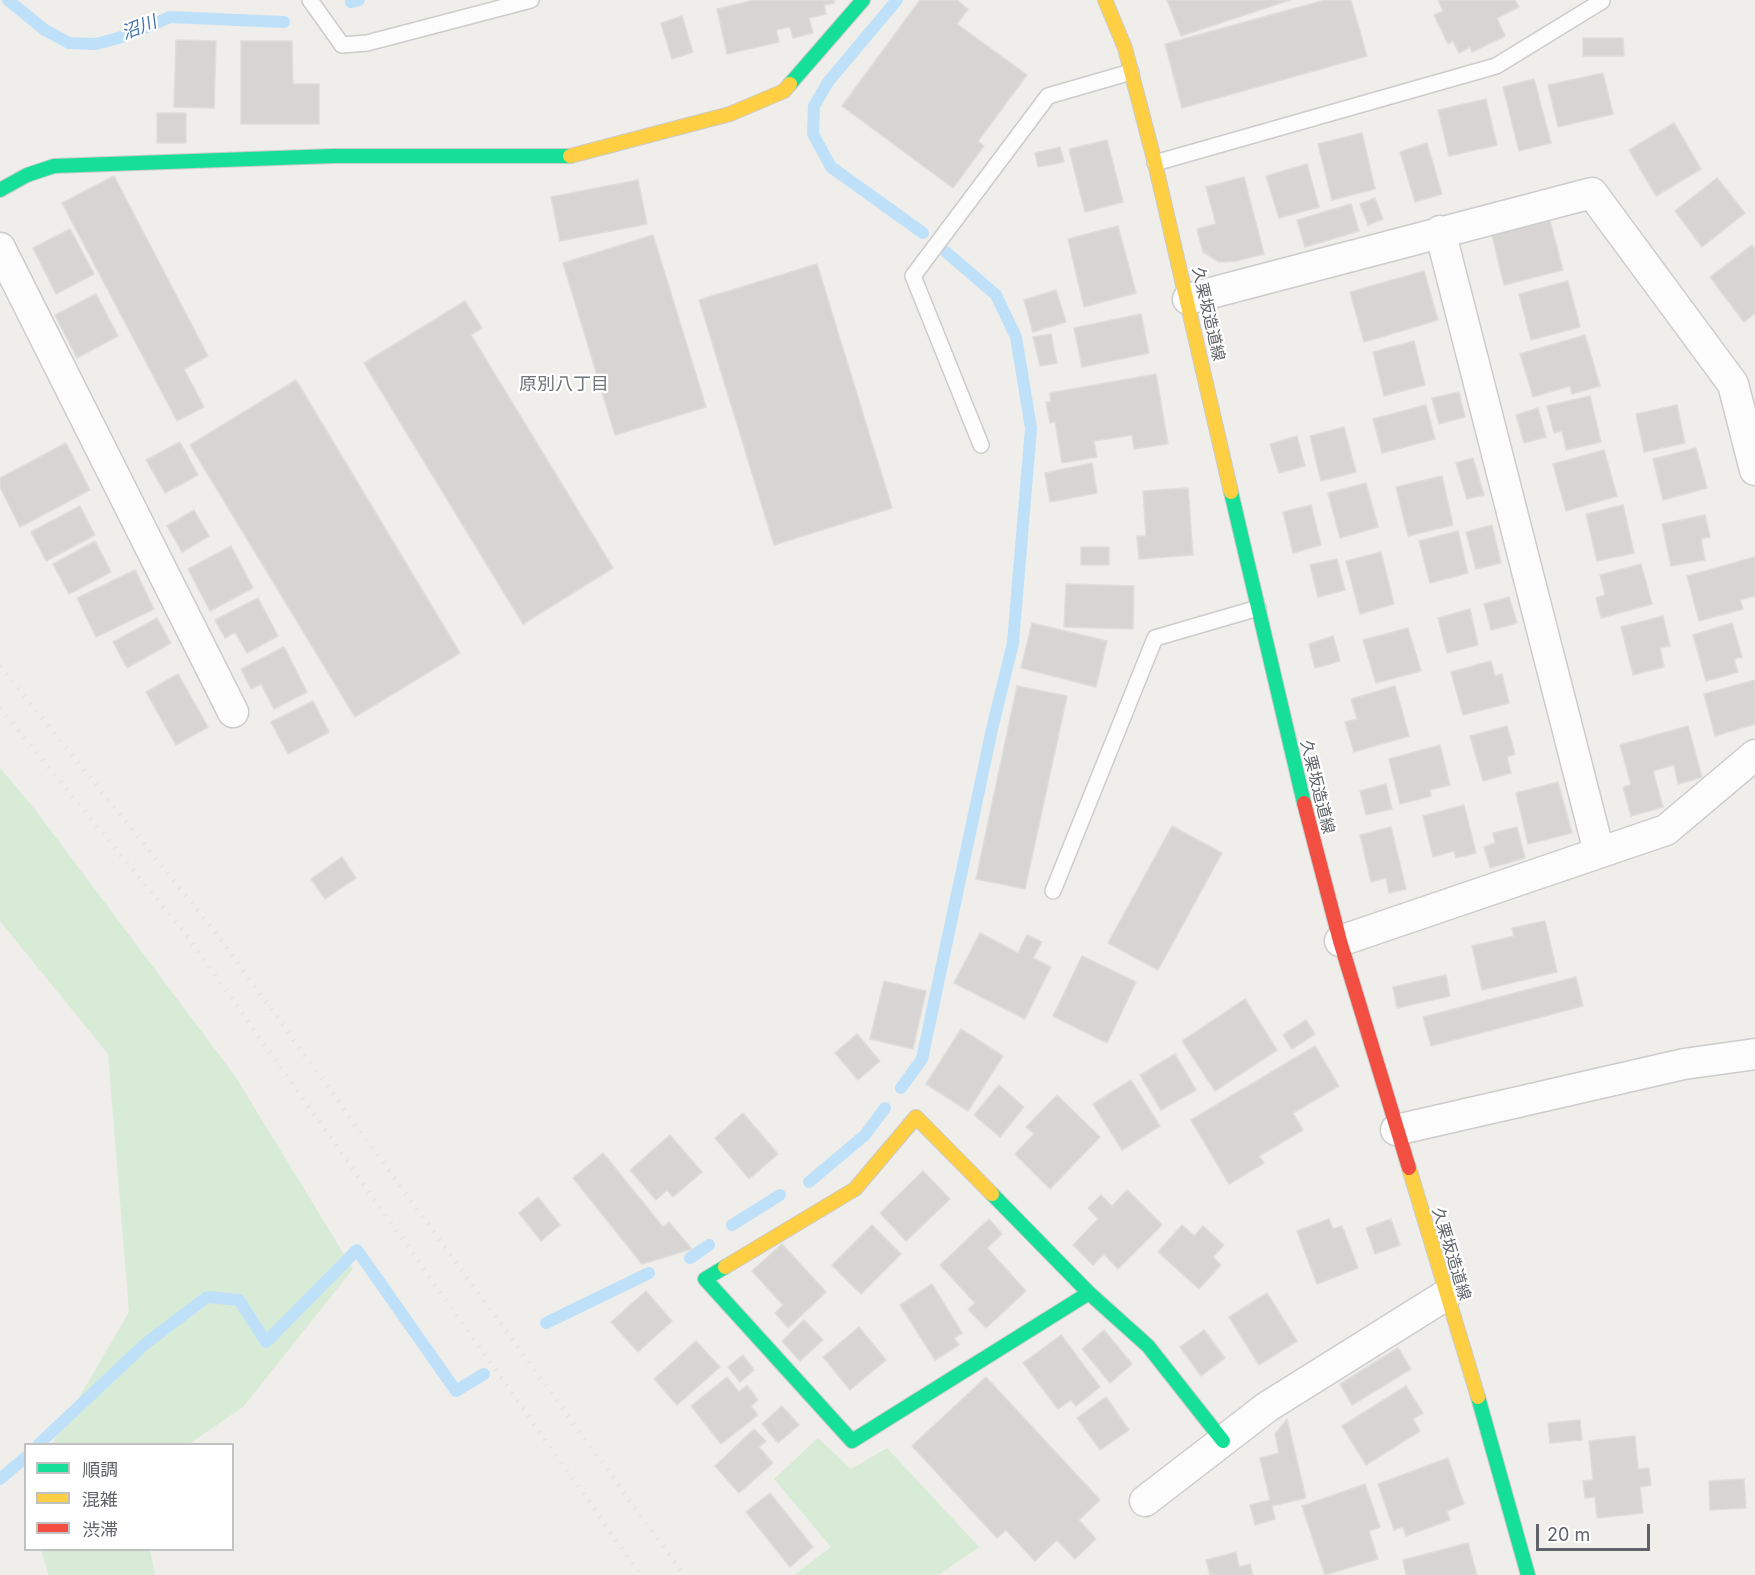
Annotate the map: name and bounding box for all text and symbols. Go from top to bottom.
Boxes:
water label: 沼川 [118,11,160,45]
street label: 久栗坂造道線 [1188,265,1228,363]
district label: 原別八丁目 [519,374,609,396]
street label: 久栗坂造道線 [1296,738,1338,836]
street label: 久栗坂造道線 [1428,1205,1474,1303]
legend [24,1443,234,1551]
text: 順調 [82,1459,118,1480]
text: 混雑 [82,1489,118,1510]
scale bar [1539,1512,1653,1550]
text: 渋滞 [82,1519,118,1540]
text: 20 m [1547,1524,1590,1545]

